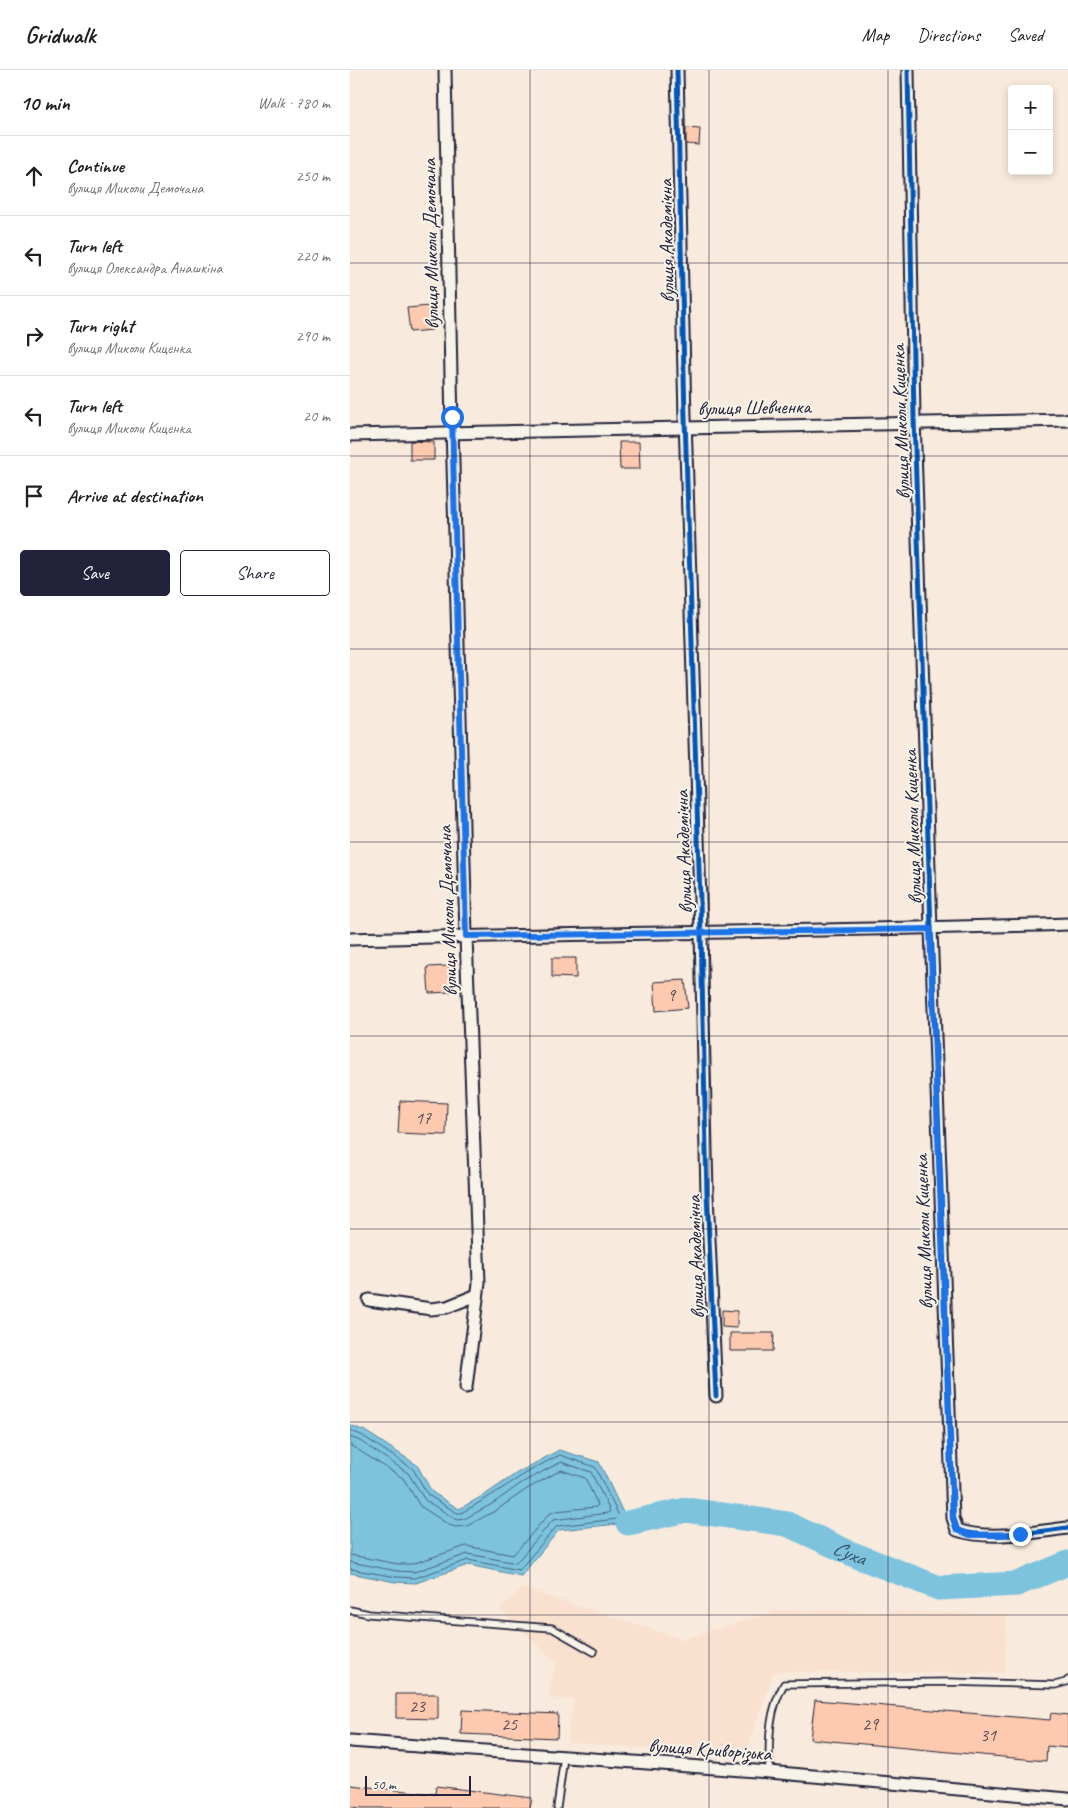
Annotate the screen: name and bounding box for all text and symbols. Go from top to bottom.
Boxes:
text: Gridwalk [25,20,95,50]
text: Map [862,24,889,46]
text: Directions [917,24,980,46]
text: Saved [1008,24,1043,46]
map controls [1008,85,1053,175]
button: + [1008,85,1053,130]
text: 10 min [20,90,70,116]
text: Walk · 780 m [258,93,330,113]
button: − [1008,130,1053,175]
text: Continue [67,154,124,178]
street label: вулиця Миколи Демочана [416,157,444,330]
icon: ahead [20,162,48,190]
text: 250 m [296,166,330,186]
text: вулиця Миколи Демочана [67,178,204,198]
street label: вулиця Академічна [653,178,680,303]
text: Turn left [67,234,122,258]
icon: left [20,242,48,270]
text: 220 m [296,246,330,266]
text: вулиця Олександра Анашкіна [67,258,223,278]
text: Turn right [67,314,134,338]
icon: right [20,322,48,350]
text: 290 m [296,326,330,346]
text: вулиця Миколи Киценка [67,338,191,358]
street label: вулиця Миколи Киценка [885,342,916,500]
text: Turn left [67,394,122,418]
street label: вулиця Шевченка [697,394,813,421]
icon: left [20,402,48,430]
text: 20 m [303,406,330,426]
route start [441,406,464,429]
text: вулиця Миколи Киценка [67,418,191,438]
icon: arrive [20,482,48,510]
text: Arrive at destination [67,484,203,508]
button: Save [20,550,170,596]
button: Share [180,550,330,596]
street label: вулиця Миколи Киценка [897,747,928,905]
street label: вулиця Академічна [669,789,698,914]
street label: вулиця Миколи Демочана [432,824,463,997]
house number: 9 [667,984,677,1006]
house number: 17 [415,1107,432,1129]
street label: вулиця Миколи Киценка [908,1152,939,1310]
street label: вулиця Академічна [681,1194,710,1319]
route end [1009,1523,1032,1546]
water label: Суха [829,1534,872,1572]
house number: 23 [409,1695,427,1717]
house number: 25 [501,1713,518,1735]
house number: 29 [862,1713,880,1735]
house number: 31 [980,1724,997,1746]
street label: вулиця Криворізька [648,1733,774,1767]
scale bar [365,1773,471,1796]
text: 50 m [372,1776,396,1793]

